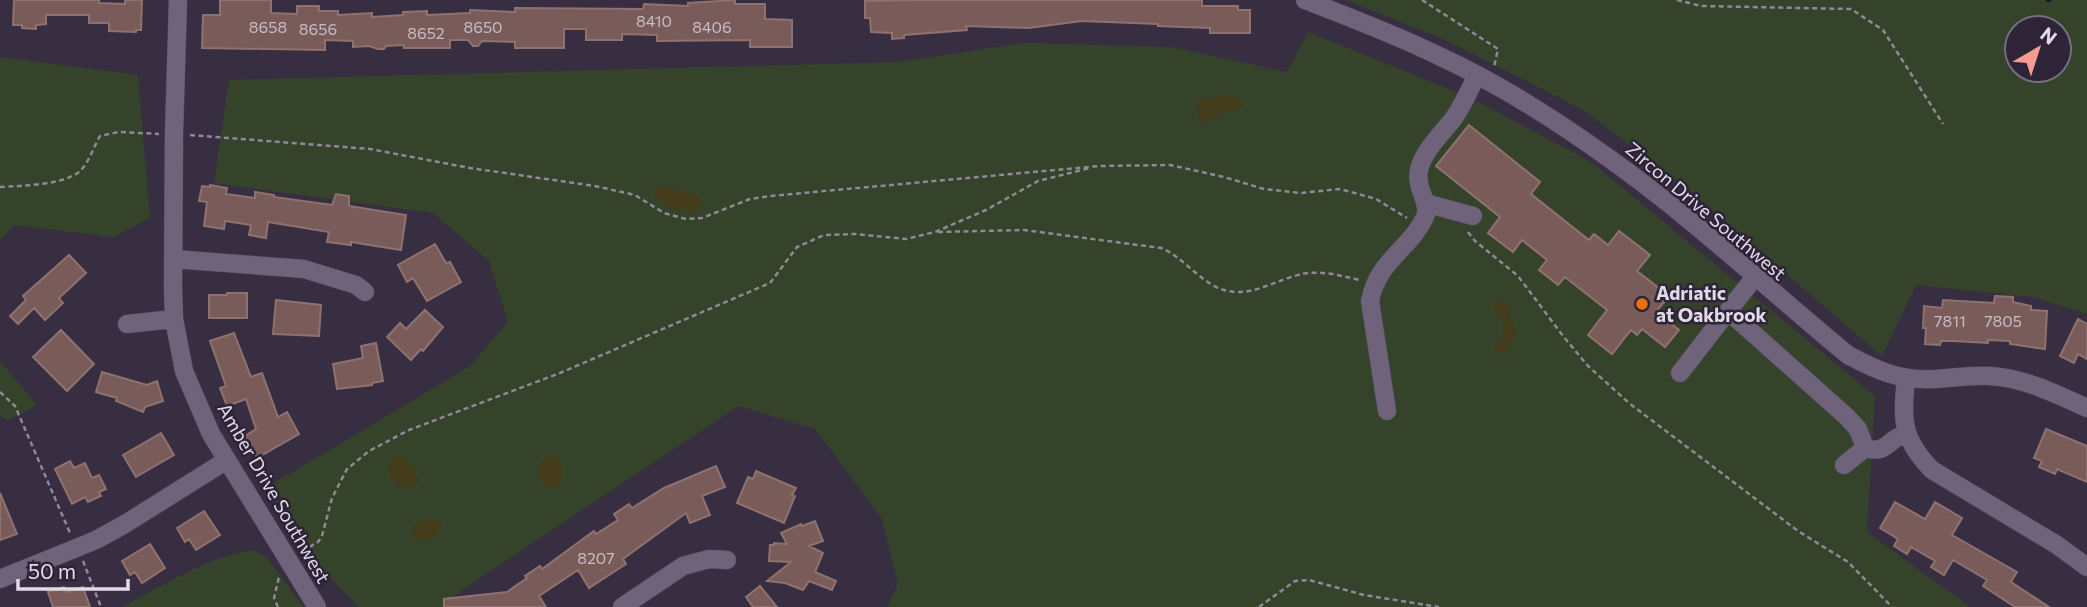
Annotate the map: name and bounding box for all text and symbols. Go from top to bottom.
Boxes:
house number: 8410 [636,11,672,30]
north arrow [2003,14,2073,84]
house number: 8658 [249,17,287,36]
house number: 8650 [463,17,503,36]
house number: 8406 [692,17,732,36]
house number: 8656 [299,19,337,38]
text: N [2036,22,2062,49]
house number: 8652 [407,23,445,42]
street label: Zircon Drive Southwest [1621,137,1791,285]
place label: Adriatic at Oakbrook [1656,281,1767,326]
marker: Adriatic at Oakbrook [1634,296,1650,312]
house number: 7811 [1934,311,1966,330]
house number: 7805 [1984,311,2022,330]
street label: Amber Drive Southwest [213,398,336,587]
scale bar [18,548,128,592]
house number: 8207 [577,548,615,567]
text: 50 m [28,558,76,583]

